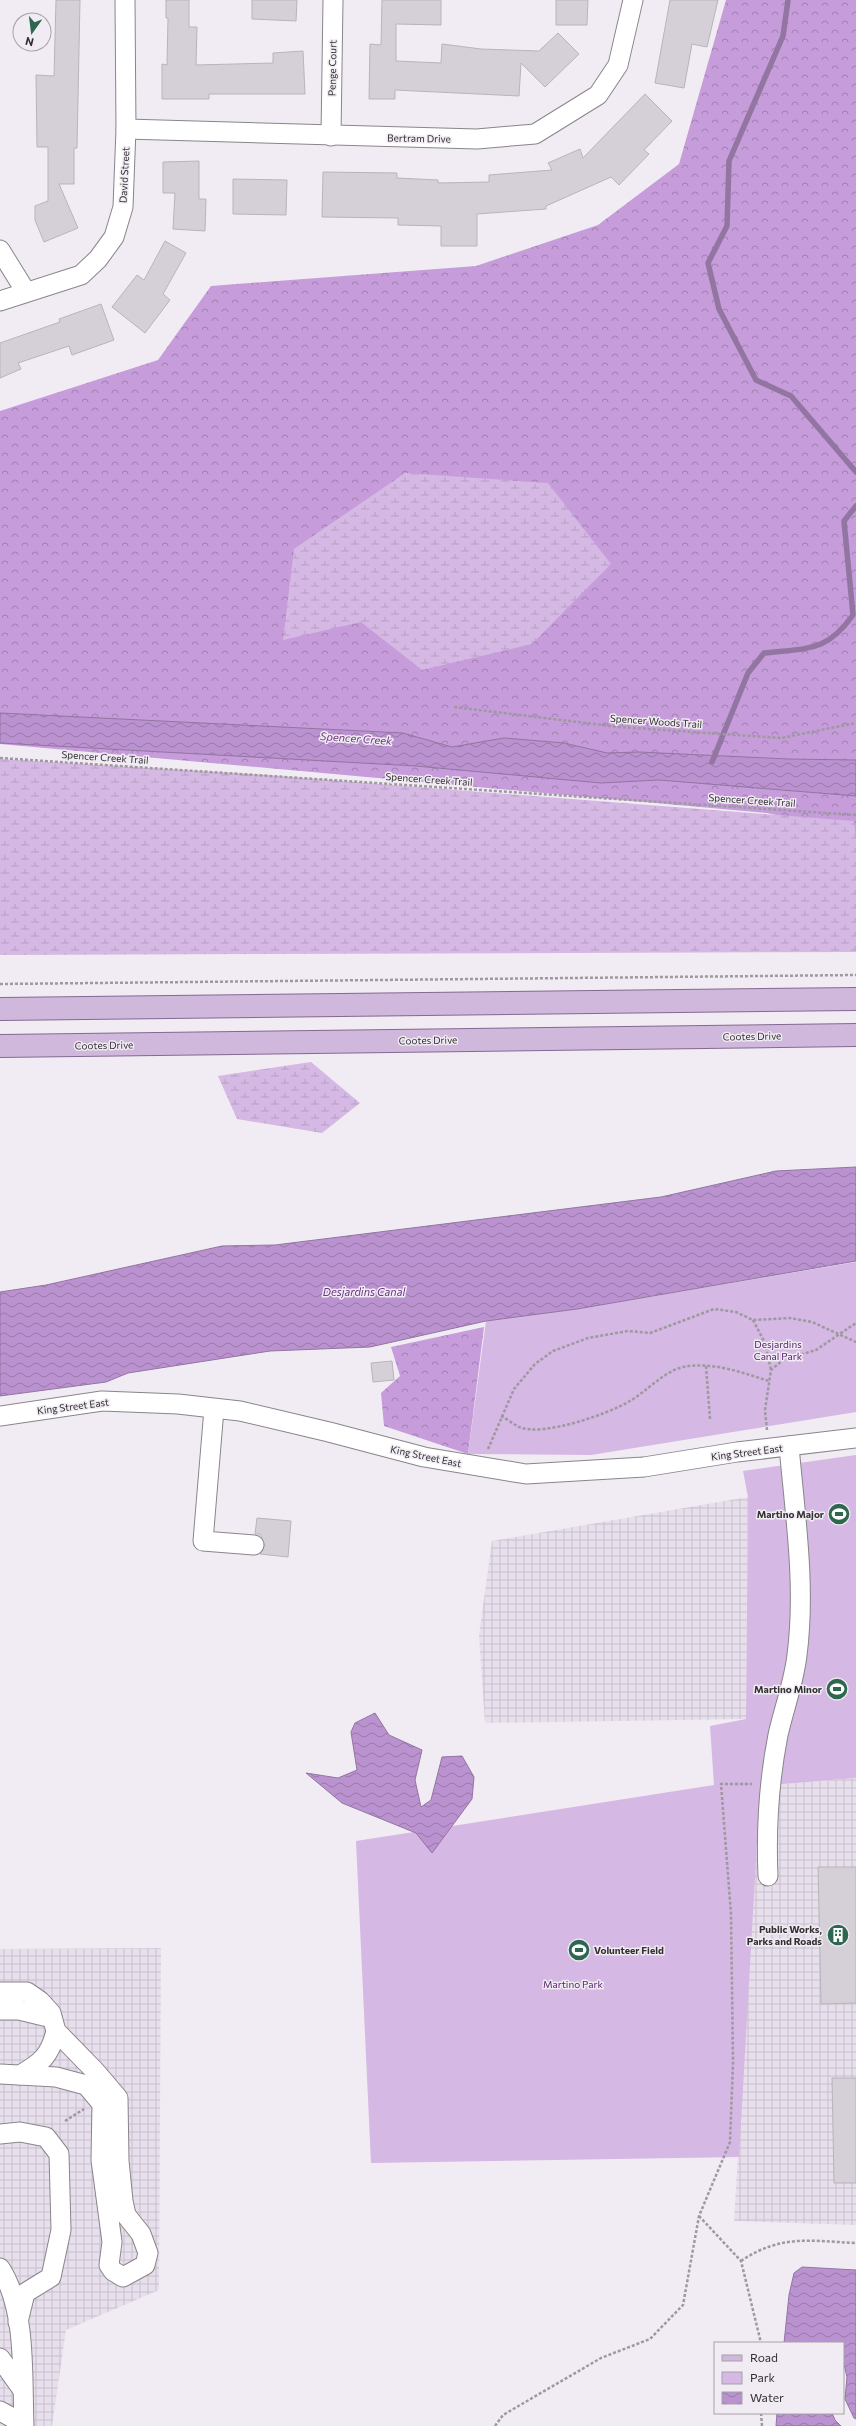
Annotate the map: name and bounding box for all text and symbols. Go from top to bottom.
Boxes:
north arrow [12,12,52,52]
text: N [24,35,35,49]
street label: Penge Court [326,40,338,96]
street label: Bertram Drive [387,131,451,145]
street label: David Street [117,147,131,203]
street label: Spencer Woods Trail [609,712,703,730]
water label: Spencer Creek [320,729,393,747]
street label: Spencer Creek Trail [61,748,149,766]
street label: Spencer Creek Trail [385,770,473,788]
street label: Spencer Creek Trail [708,791,796,809]
street label: Cootes Drive [723,1029,781,1043]
street label: Cootes Drive [399,1033,457,1047]
street label: Cootes Drive [75,1038,133,1052]
water label: Desjardins Canal [323,1285,405,1298]
park label: Desjardins Canal Park [754,1338,803,1362]
street label: King Street East [36,1396,110,1416]
street label: King Street East [710,1442,784,1462]
street label: King Street East [389,1443,463,1469]
sports icon: Martino Major [826,1501,852,1527]
place label: Martino Major [757,1508,824,1520]
sports icon: Martino Minor [824,1676,850,1702]
place label: Martino Minor [754,1683,822,1695]
building icon: Public Works, Parks and Roads [825,1922,851,1948]
place label: Public Works, Parks and Roads [747,1923,822,1947]
sports icon: Volunteer Field [566,1937,592,1963]
place label: Volunteer Field [594,1944,664,1956]
park label: Martino Park [543,1978,604,1990]
legend [714,2342,844,2414]
text: Road [750,2350,778,2364]
text: Park [750,2370,776,2384]
text: Water [750,2390,784,2404]

